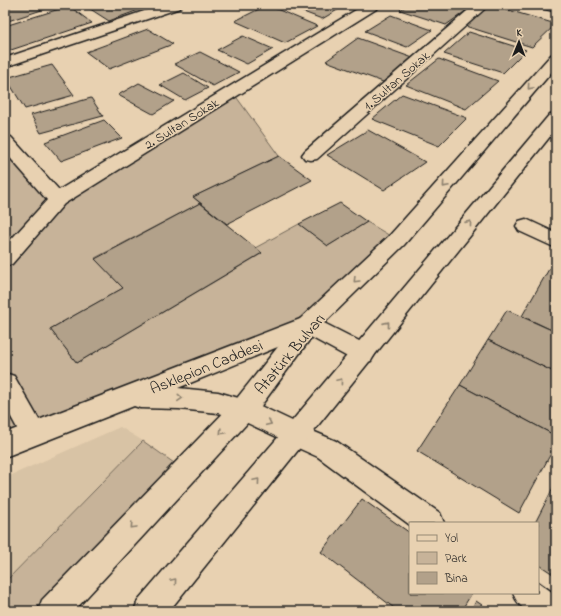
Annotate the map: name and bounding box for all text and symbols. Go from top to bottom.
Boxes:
north arrow [499,22,539,62]
text: K [516,25,523,41]
street label: 1. Sultan Sokak [360,47,434,115]
one-way arrow [528,82,535,90]
street label: 2. Sultan Sokak [141,94,223,155]
one-way arrow [442,180,450,188]
one-way arrow [465,220,472,227]
one-way arrow [353,275,361,283]
street label: Atatürk Bulvarı [249,308,332,400]
one-way arrow [383,321,390,328]
street label: Asklepion Caddesi [146,334,267,402]
one-way arrow [336,379,343,386]
one-way arrow [177,394,183,403]
one-way arrow [265,418,273,426]
one-way arrow [219,427,227,435]
one-way arrow [252,479,259,486]
one-way arrow [130,521,137,529]
legend [409,522,539,594]
text: Yol [445,530,458,548]
text: Park [445,550,467,568]
text: Bina [444,570,468,588]
one-way arrow [169,578,176,586]

